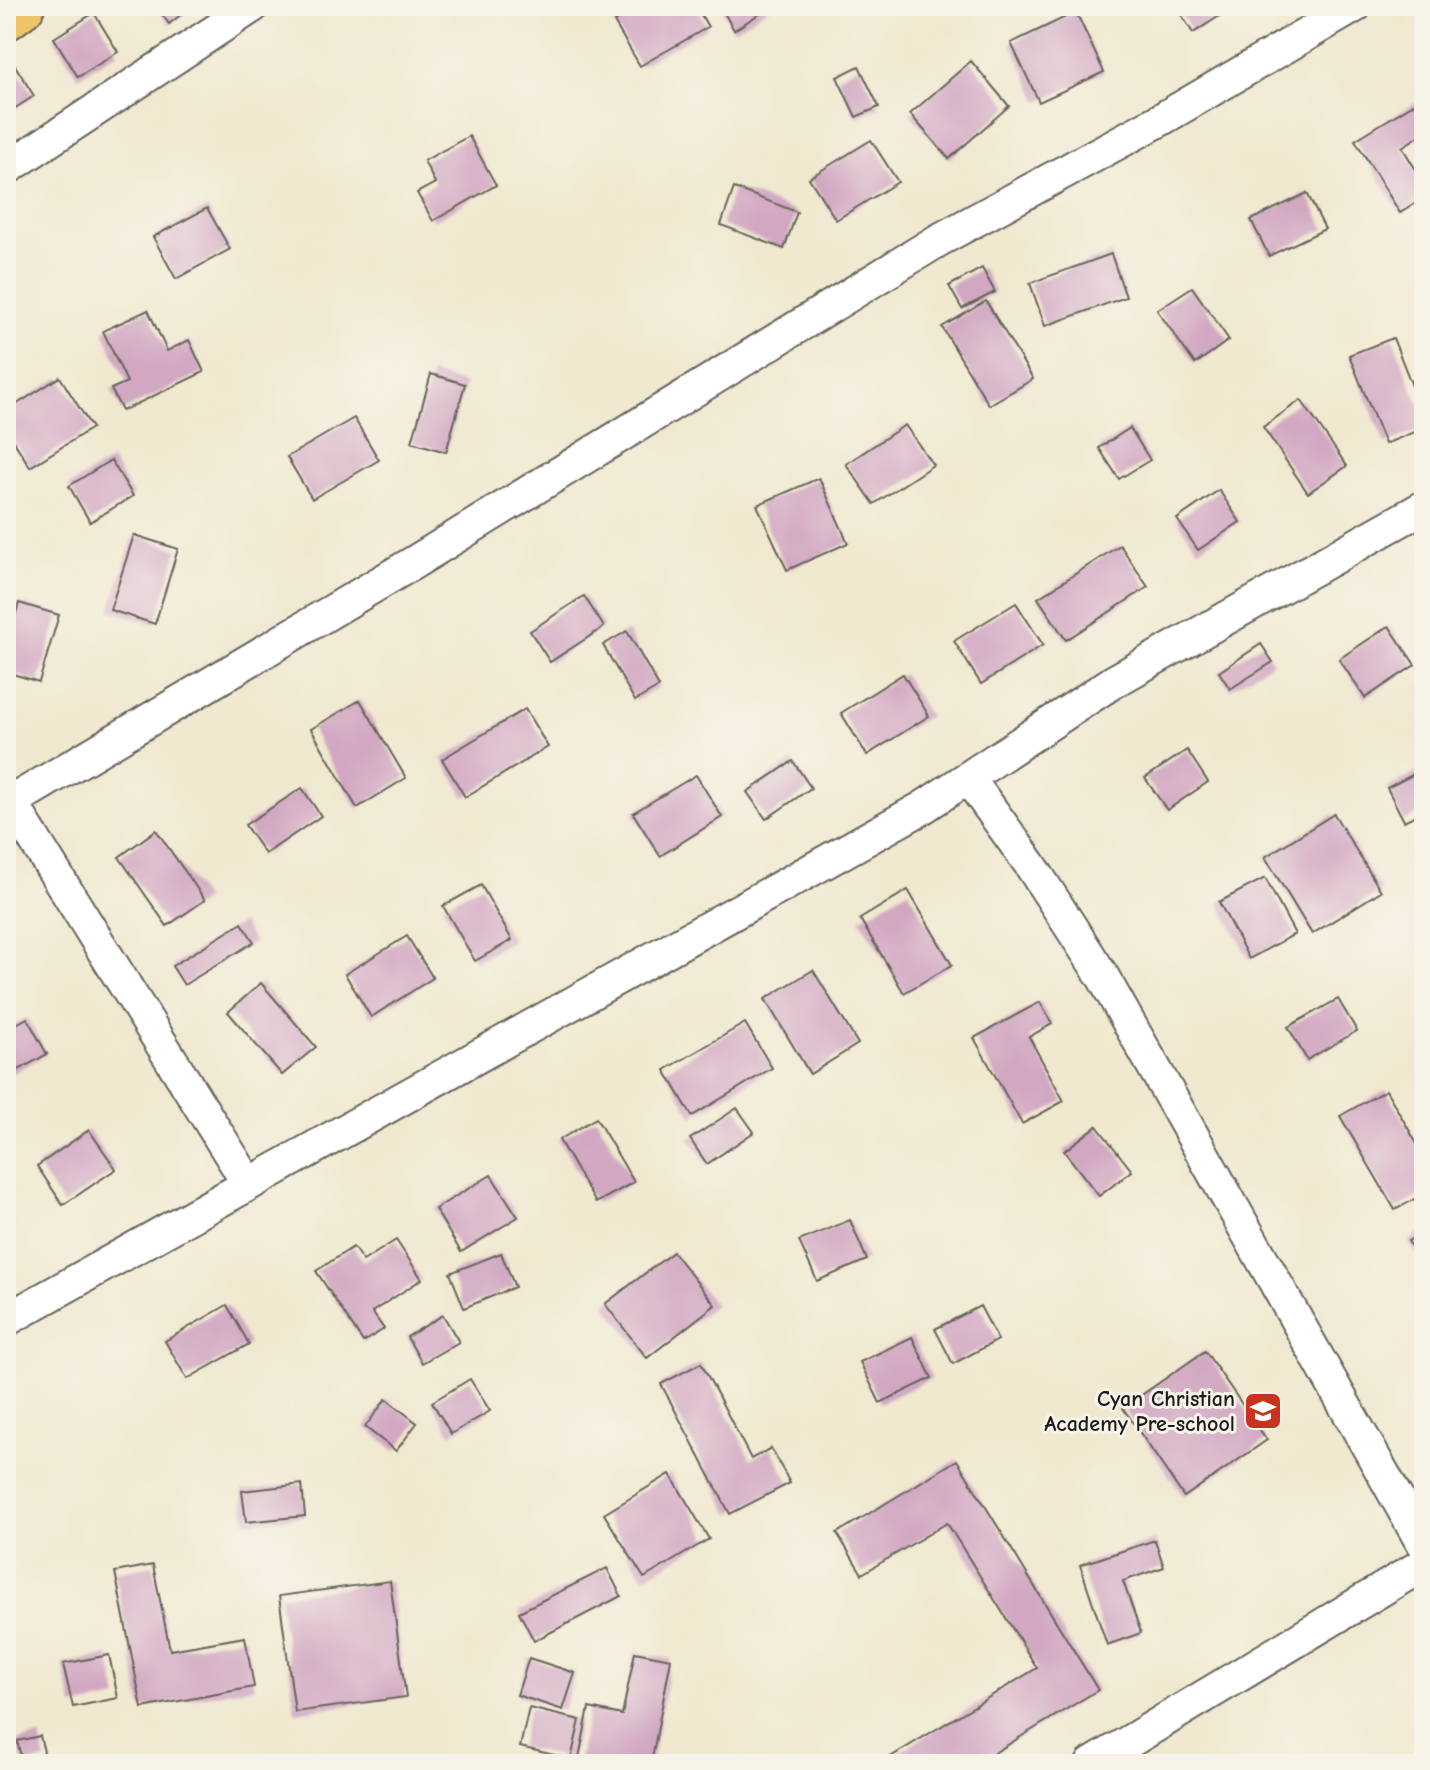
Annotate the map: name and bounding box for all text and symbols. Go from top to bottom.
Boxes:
place label: Cyan Christian Academy Pre-school [1044,1386,1235,1437]
school or university icon: Cyan Christian Academy Pre-school [1242,1390,1284,1432]

